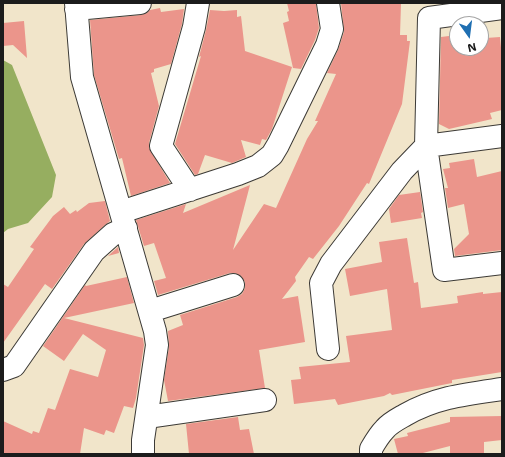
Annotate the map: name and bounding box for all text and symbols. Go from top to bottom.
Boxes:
north arrow [449,16,489,56]
text: N [466,39,478,55]

